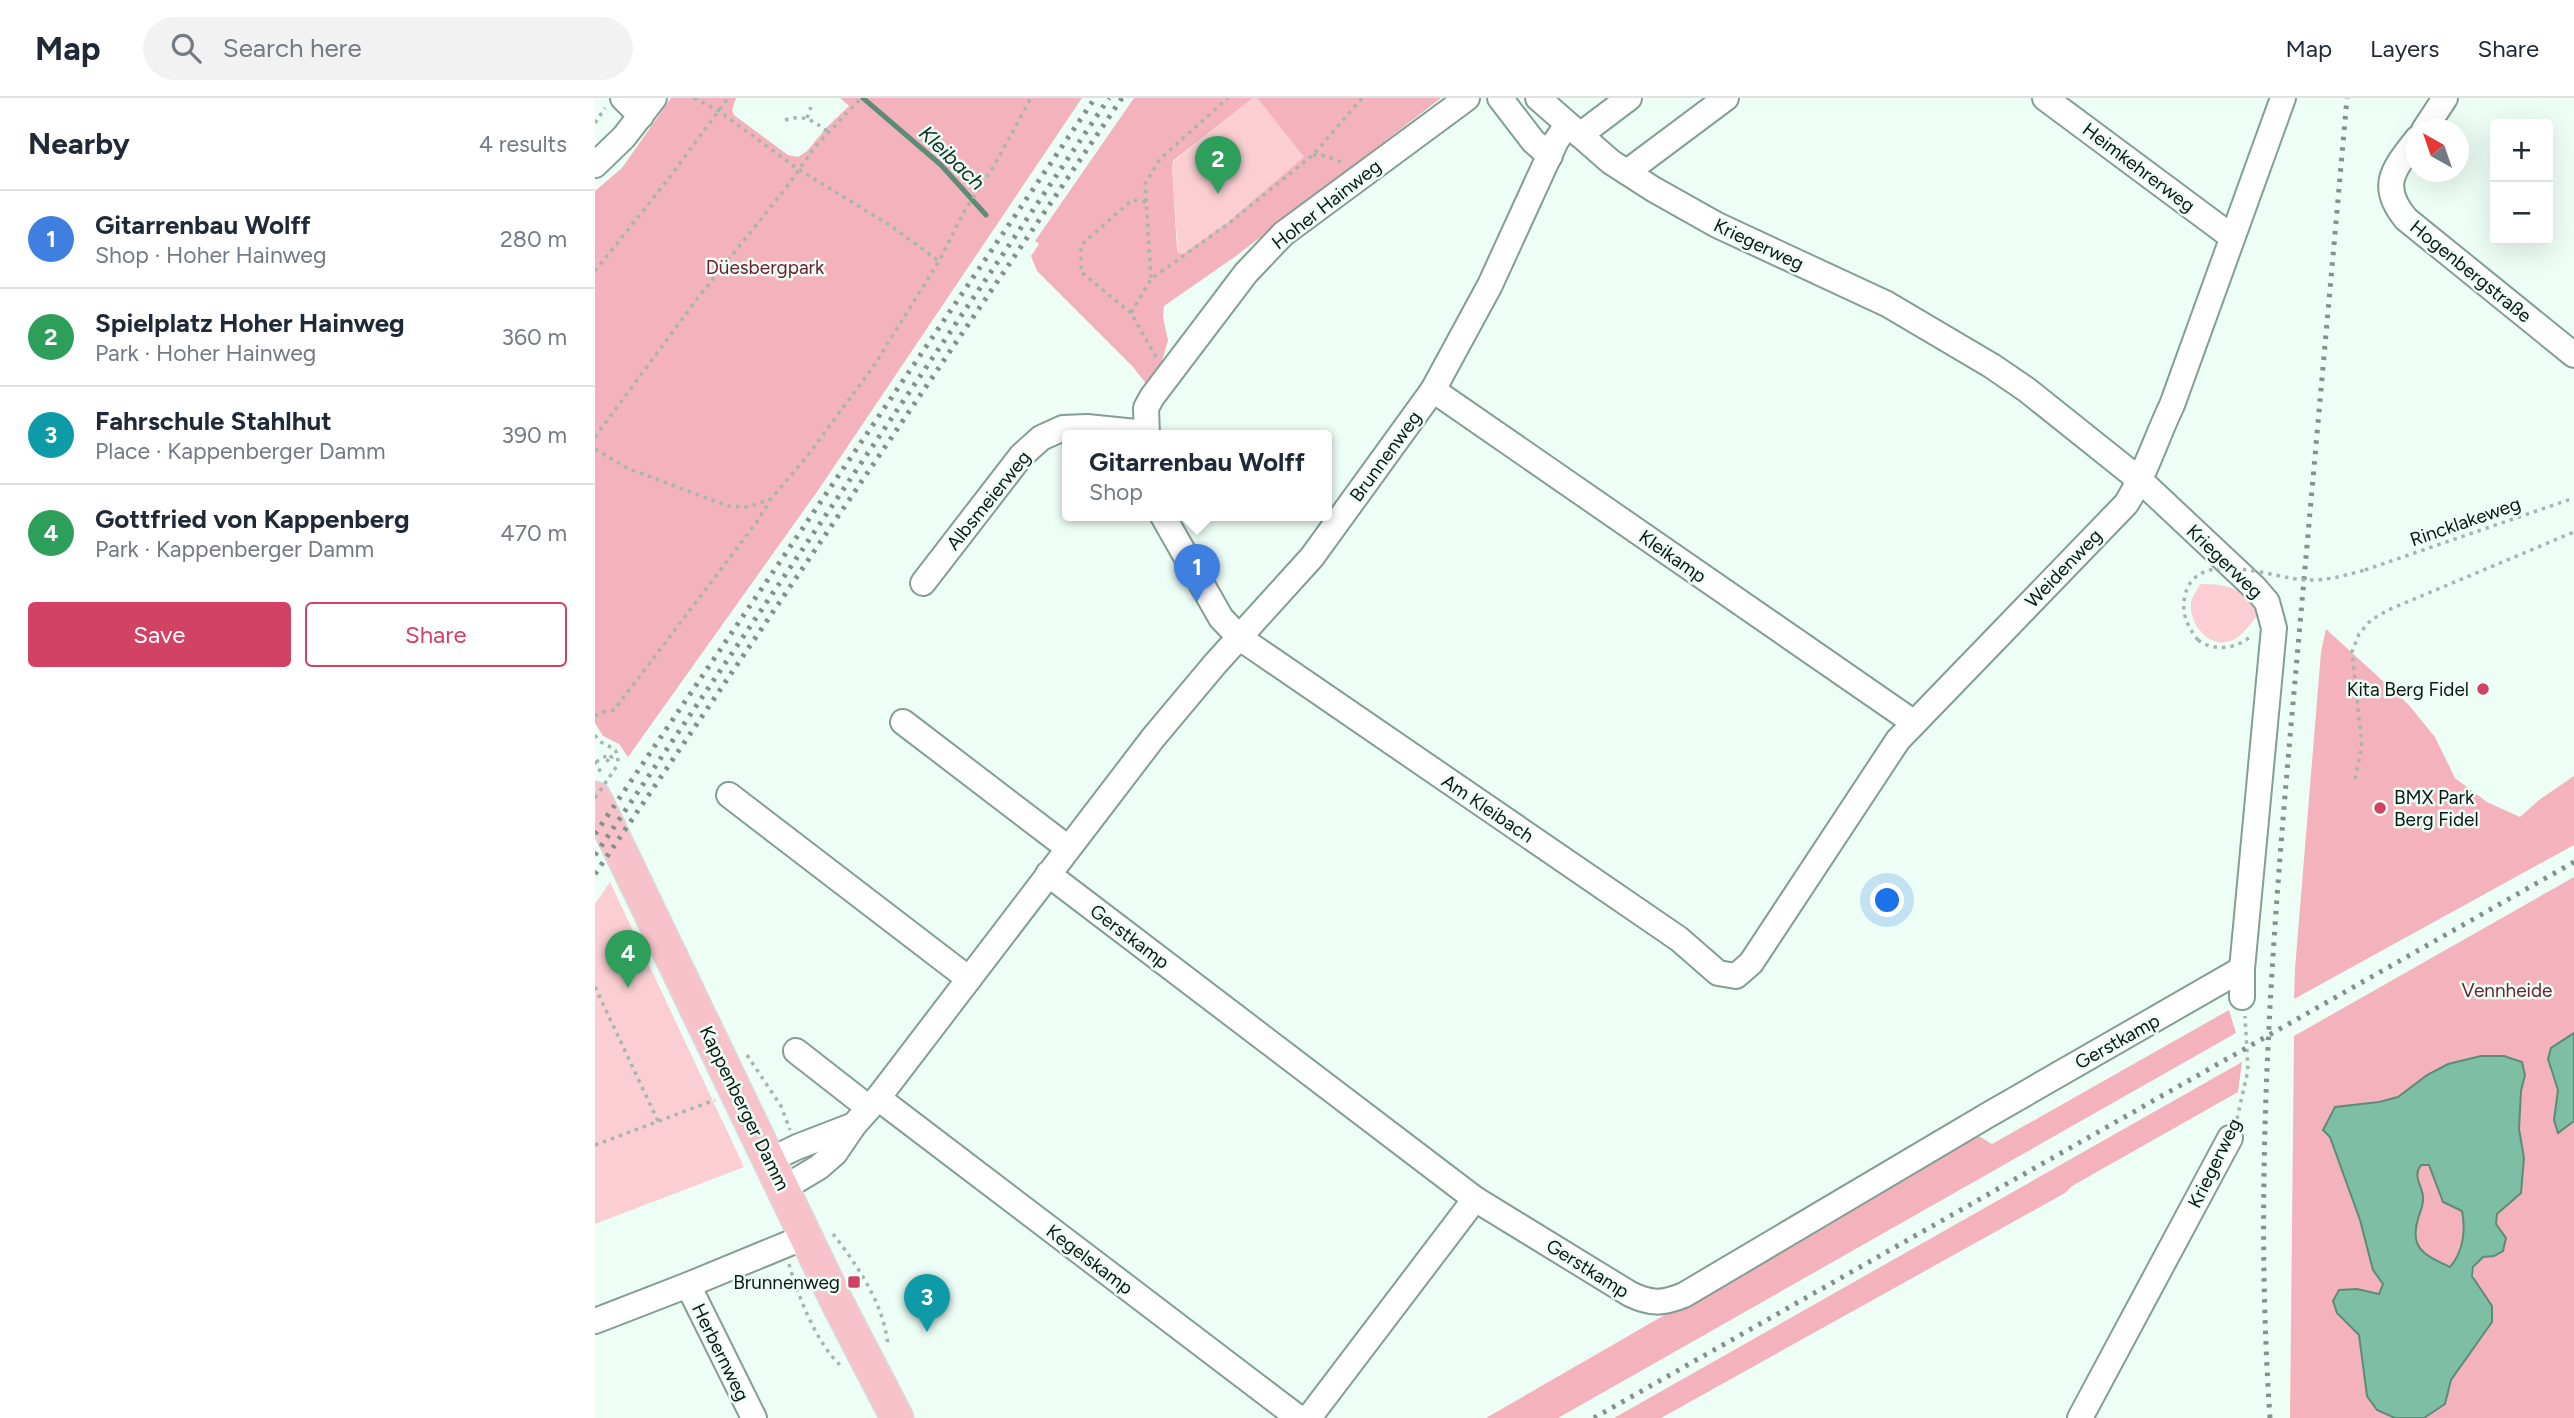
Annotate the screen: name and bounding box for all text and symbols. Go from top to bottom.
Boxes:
search box [143,17,633,80]
text: Map [35,29,101,68]
icon: search [167,29,205,67]
text: Search here [223,32,362,64]
text: Map [2285,34,2332,63]
text: Layers [2370,34,2439,63]
text: Share [2477,34,2539,63]
street label: Heimkehrerweg [2078,118,2199,217]
north arrow [2406,119,2469,182]
map controls [2490,119,2553,245]
button: + [2490,119,2553,182]
water label: Kleibach [914,120,991,195]
text: Nearby [28,125,130,162]
text: 4 results [479,130,567,158]
pin: 2 [1195,136,1241,194]
street label: Hoher Hainweg [1267,155,1386,254]
button: − [2490,182,2553,245]
text: Gitarrenbau Wolff [95,209,311,241]
street label: Kriegerweg [1710,214,1808,275]
street label: Hogenbergstraße [2405,215,2536,327]
text: 1 [46,225,56,253]
text: 280 m [500,225,567,253]
text: Shop · Hoher Hainweg [95,241,326,269]
park label: Düesbergpark [706,256,825,279]
text: Spielplatz Hoher Hainweg [95,307,405,339]
text: 2 [44,323,58,351]
text: 360 m [501,323,567,351]
text: Park · Hoher Hainweg [95,339,316,367]
text: Fahrschule Stahlhut [95,405,332,437]
street label: Brunnenweg [1345,406,1426,506]
text: 3 [45,421,57,449]
text: 390 m [501,421,567,449]
popup [1062,430,1332,521]
text: Place · Kappenberger Damm [95,437,385,465]
street label: Albsmeierweg [941,446,1035,555]
text: Gitarrenbau Wolff [1089,446,1305,478]
text: Shop [1089,478,1143,506]
street label: Rincklakeweg [2407,492,2524,551]
text: Gottfried von Kappenberg [95,503,410,535]
text: 4 [44,519,58,547]
text: 470 m [500,519,567,547]
street label: Kriegerweg [2182,519,2268,603]
street label: Weidenweg [2020,524,2107,612]
street label: Kleikamp [1635,525,1711,588]
text: Park · Kappenberger Damm [95,535,374,563]
pin: 1 [1174,544,1220,602]
button: Save [28,602,291,667]
button: Share [305,602,567,667]
place label: Kita Berg Fidel [2347,678,2469,701]
marker: Kita Berg Fidel [2475,681,2491,697]
street label: Am Kleibach [1437,769,1538,848]
place label: BMX Park Berg Fidel [2394,786,2479,831]
marker: BMX Park Berg Fidel [2372,800,2388,816]
your location [1870,883,1904,917]
street label: Gerstkamp [1085,899,1174,974]
pin: 4 [605,930,651,988]
park label: Vennheide [2462,979,2552,1002]
street label: Gerstkamp [2071,1009,2164,1074]
street label: Kappenberger Damm [695,1022,794,1194]
street label: Kriegerweg [2183,1115,2246,1212]
street label: Kegelskamp [1042,1219,1138,1299]
street label: Gerstkamp [1542,1234,1633,1303]
place label: Brunnenweg [733,1271,840,1294]
marker: Brunnenweg [846,1274,862,1290]
pin: 3 [904,1274,950,1332]
street label: Herbernweg [687,1300,754,1405]

